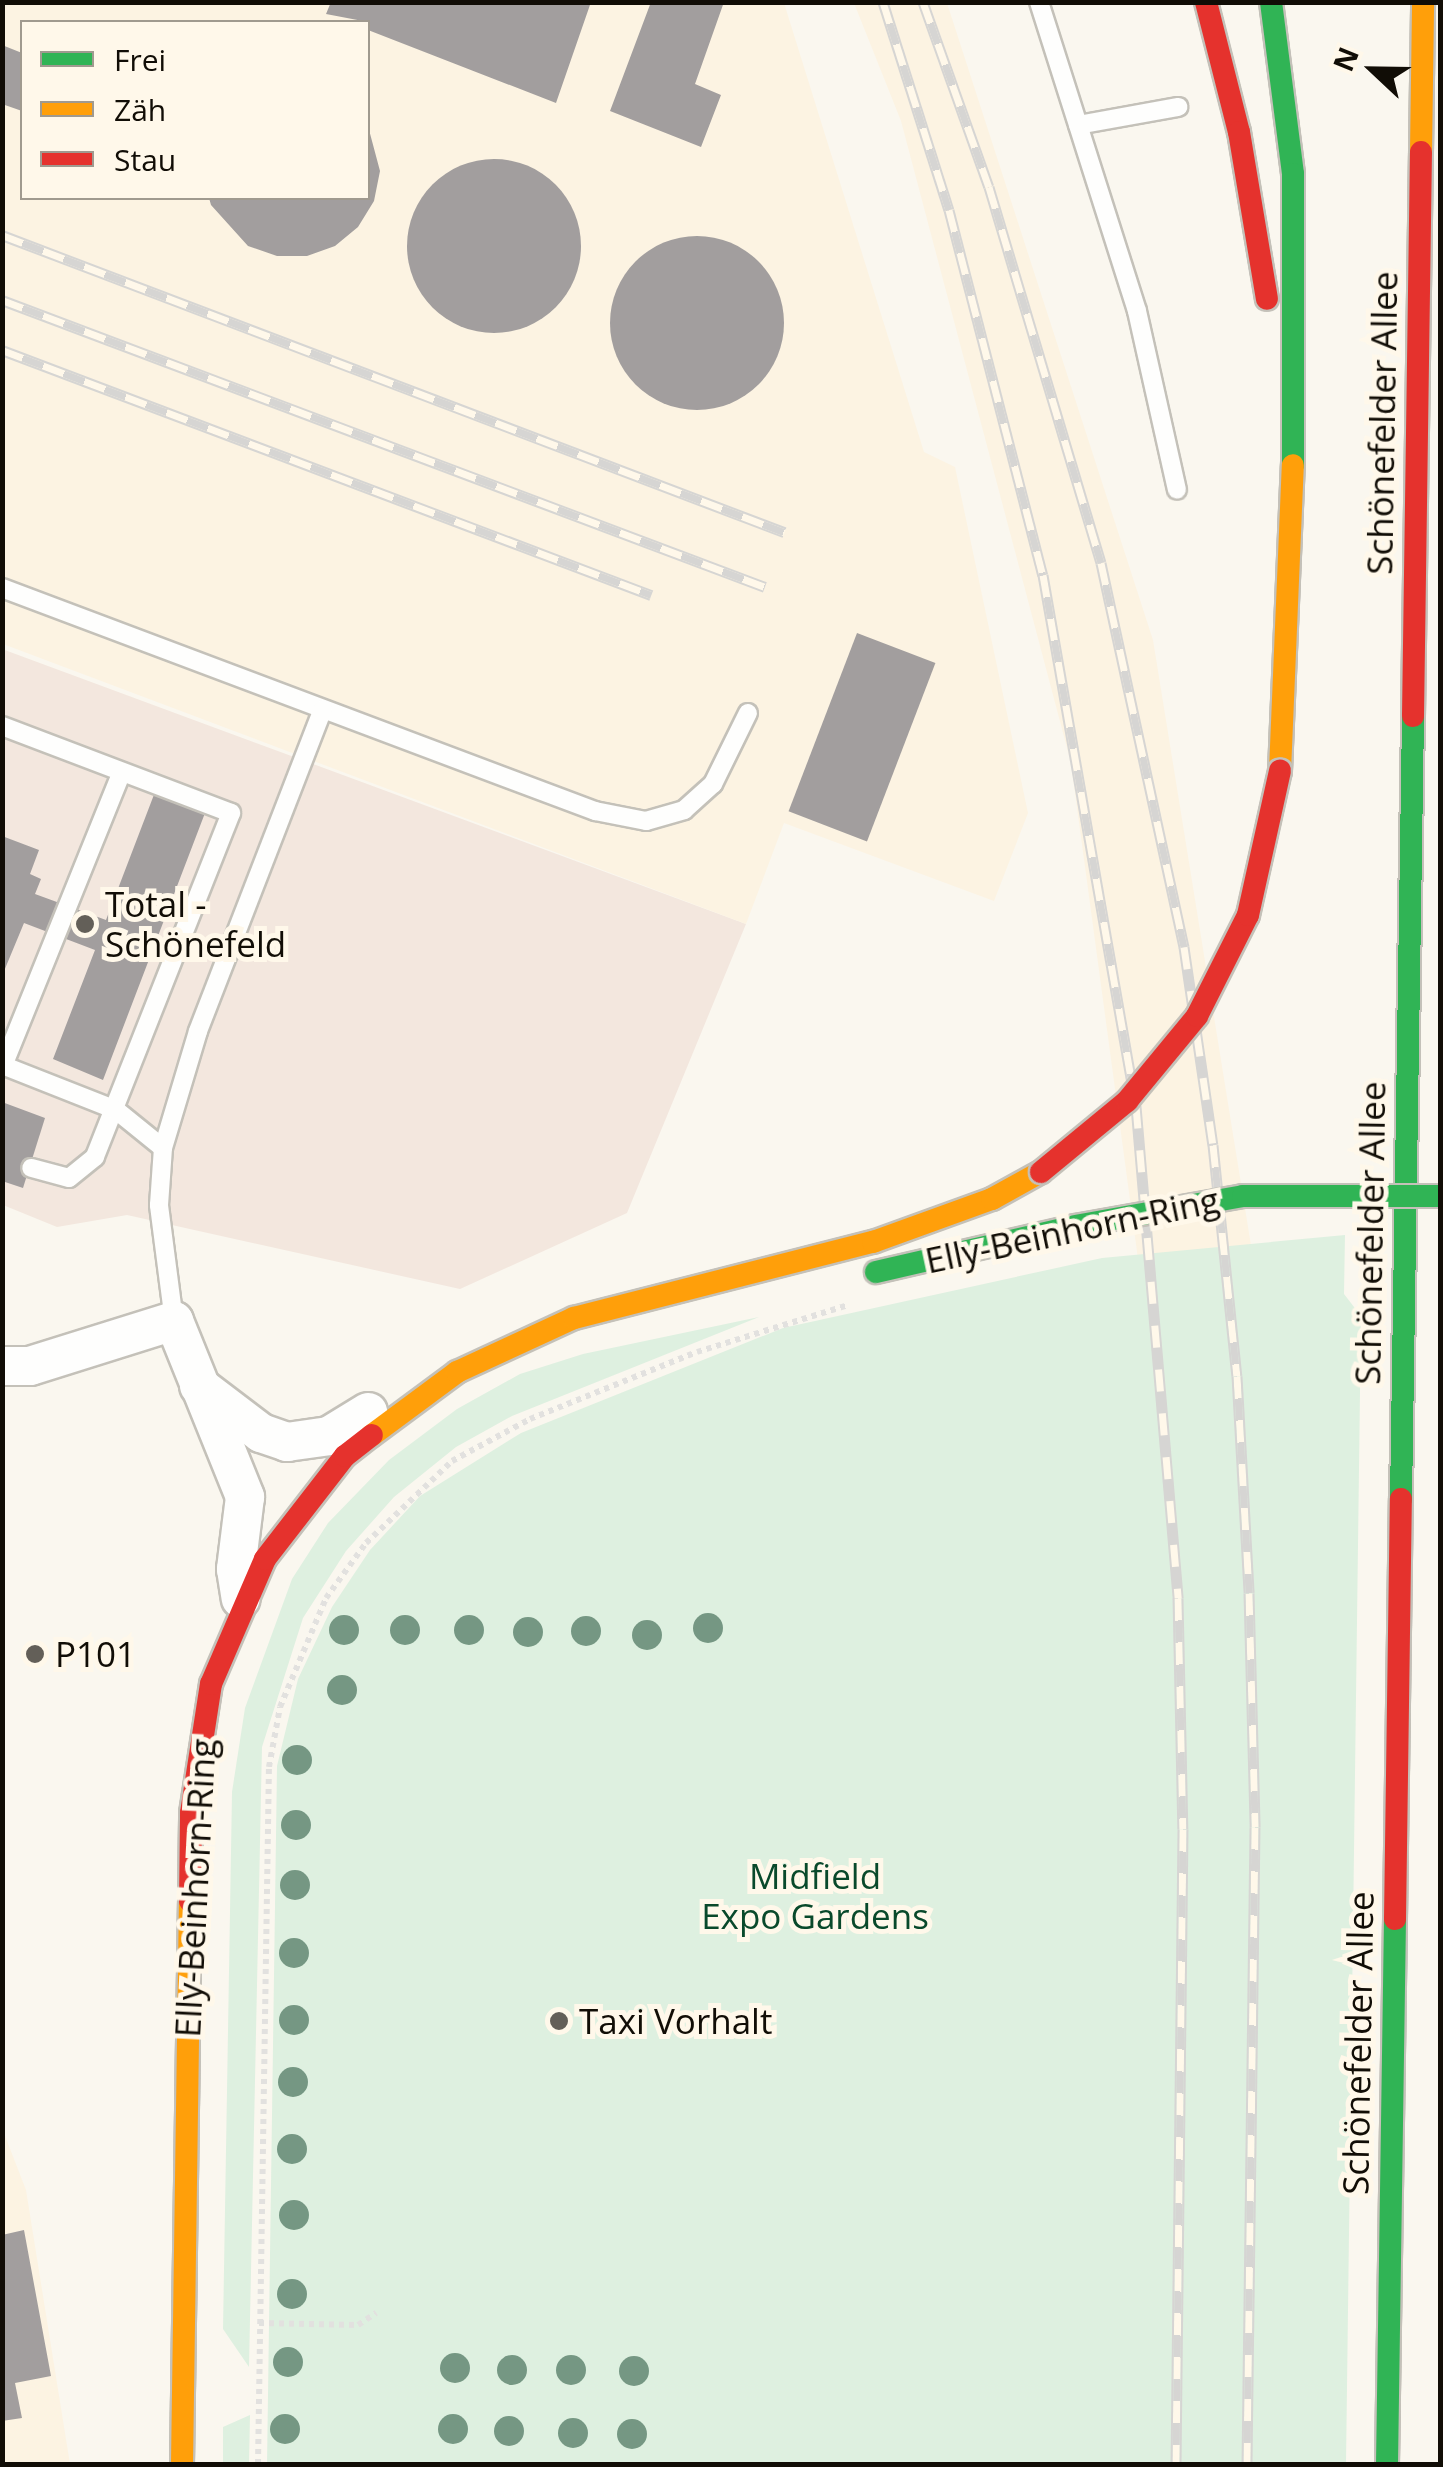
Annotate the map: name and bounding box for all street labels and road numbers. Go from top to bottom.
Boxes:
street label: Schönefelder Allee [1358,271,1406,575]
street label: Schönefelder Allee [1346,1081,1394,1385]
street label: Elly-Beinhorn-Ring [921,1178,1223,1282]
street label: Elly-Beinhorn-Ring [166,1738,224,2038]
street label: Schönefelder Allee [1334,1891,1382,2195]

